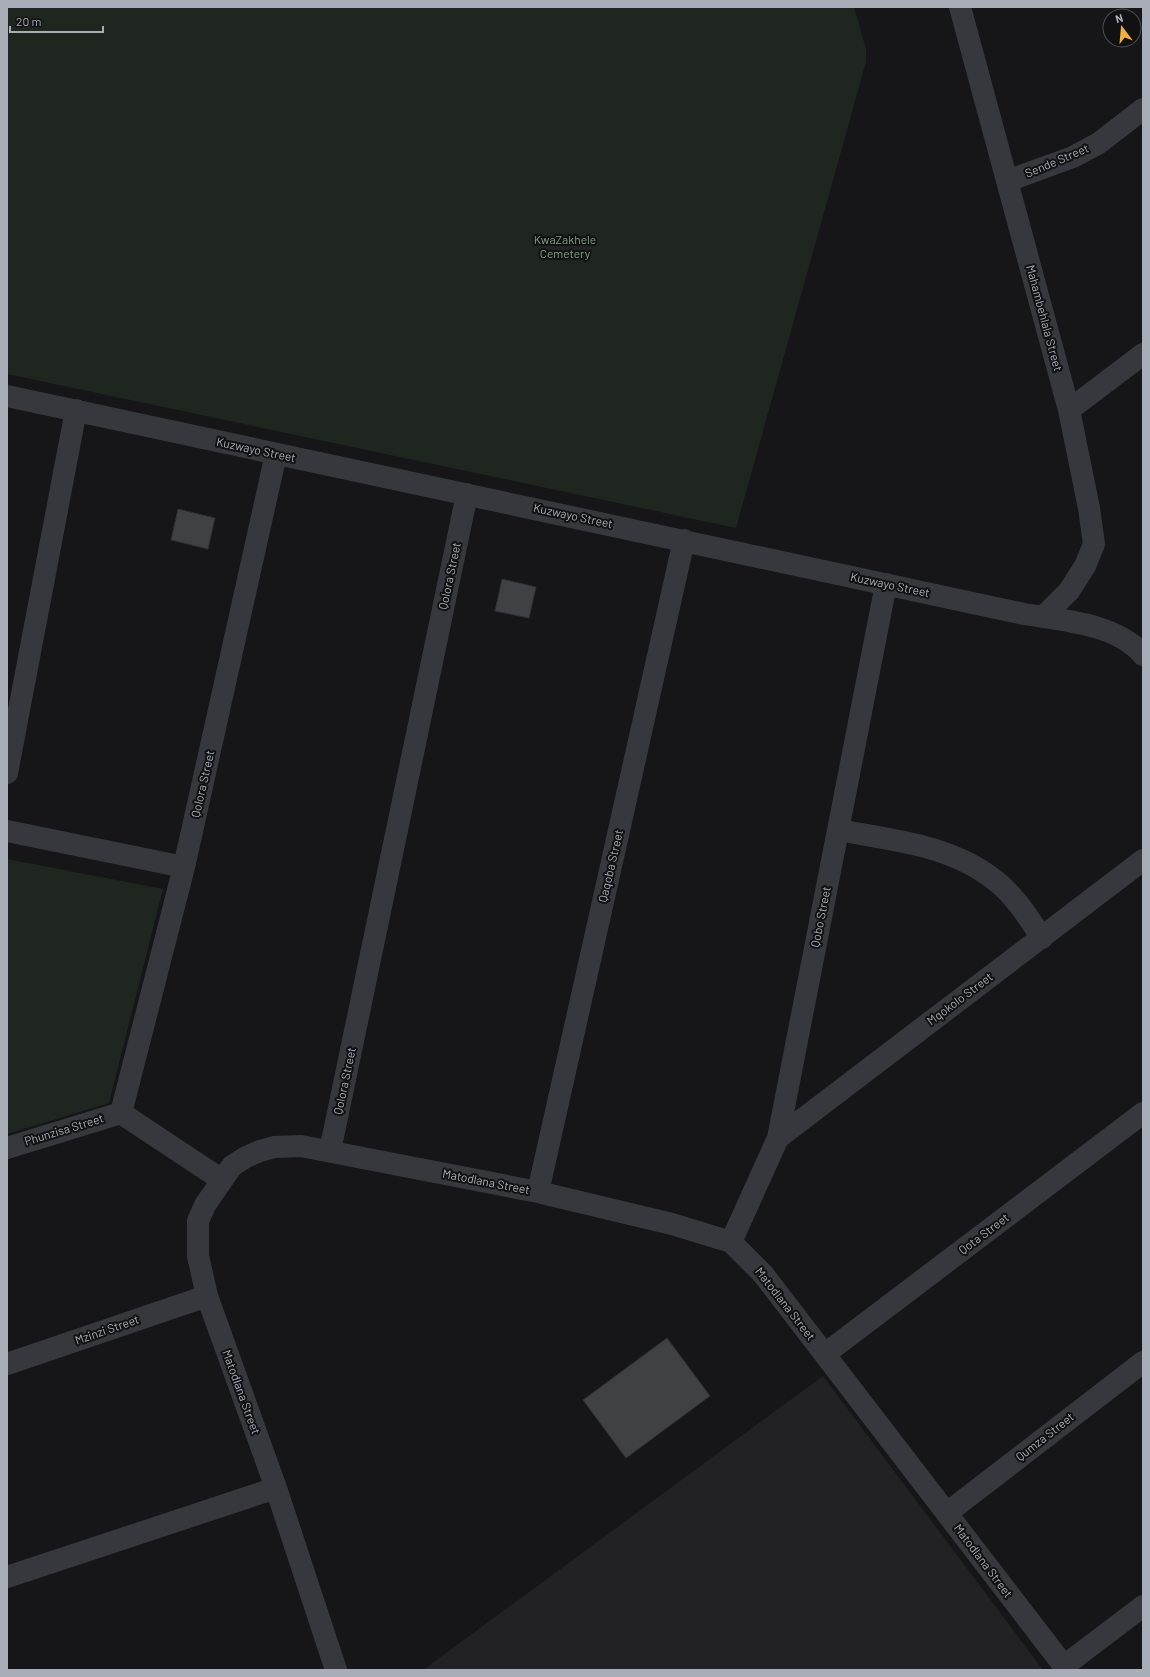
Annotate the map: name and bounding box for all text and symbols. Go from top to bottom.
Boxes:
scale bar [10,8,103,34]
north arrow [1102,8,1142,48]
text: N [1114,11,1124,25]
text: 20 m [16,14,42,28]
street label: Sende Street [1023,140,1091,180]
park label: KwaZakhele Cemetery [534,232,596,260]
street label: Mahambehlala Street [1024,263,1066,372]
street label: Kuzwayo Street [215,434,297,464]
street label: Kuzwayo Street [532,500,614,530]
street label: Qolora Street [435,541,463,611]
street label: Kuzwayo Street [849,569,931,599]
street label: Qolora Street [188,749,217,819]
street label: Qaqoba Street [595,828,625,903]
street label: Qobo Street [807,885,833,948]
street label: Mqokolo Street [924,969,995,1027]
street label: Qolora Street [330,1046,358,1116]
street label: Phunzisa Street [22,1110,105,1148]
street label: Matodlana Street [441,1166,531,1196]
street label: Qota Street [956,1210,1011,1257]
street label: Matodlana Street [753,1264,819,1343]
street label: Mzinzi Street [73,1312,141,1347]
street label: Matodlana Street [220,1348,264,1436]
street label: Qumza Street [1013,1409,1076,1463]
street label: Matodlana Street [952,1521,1016,1600]

